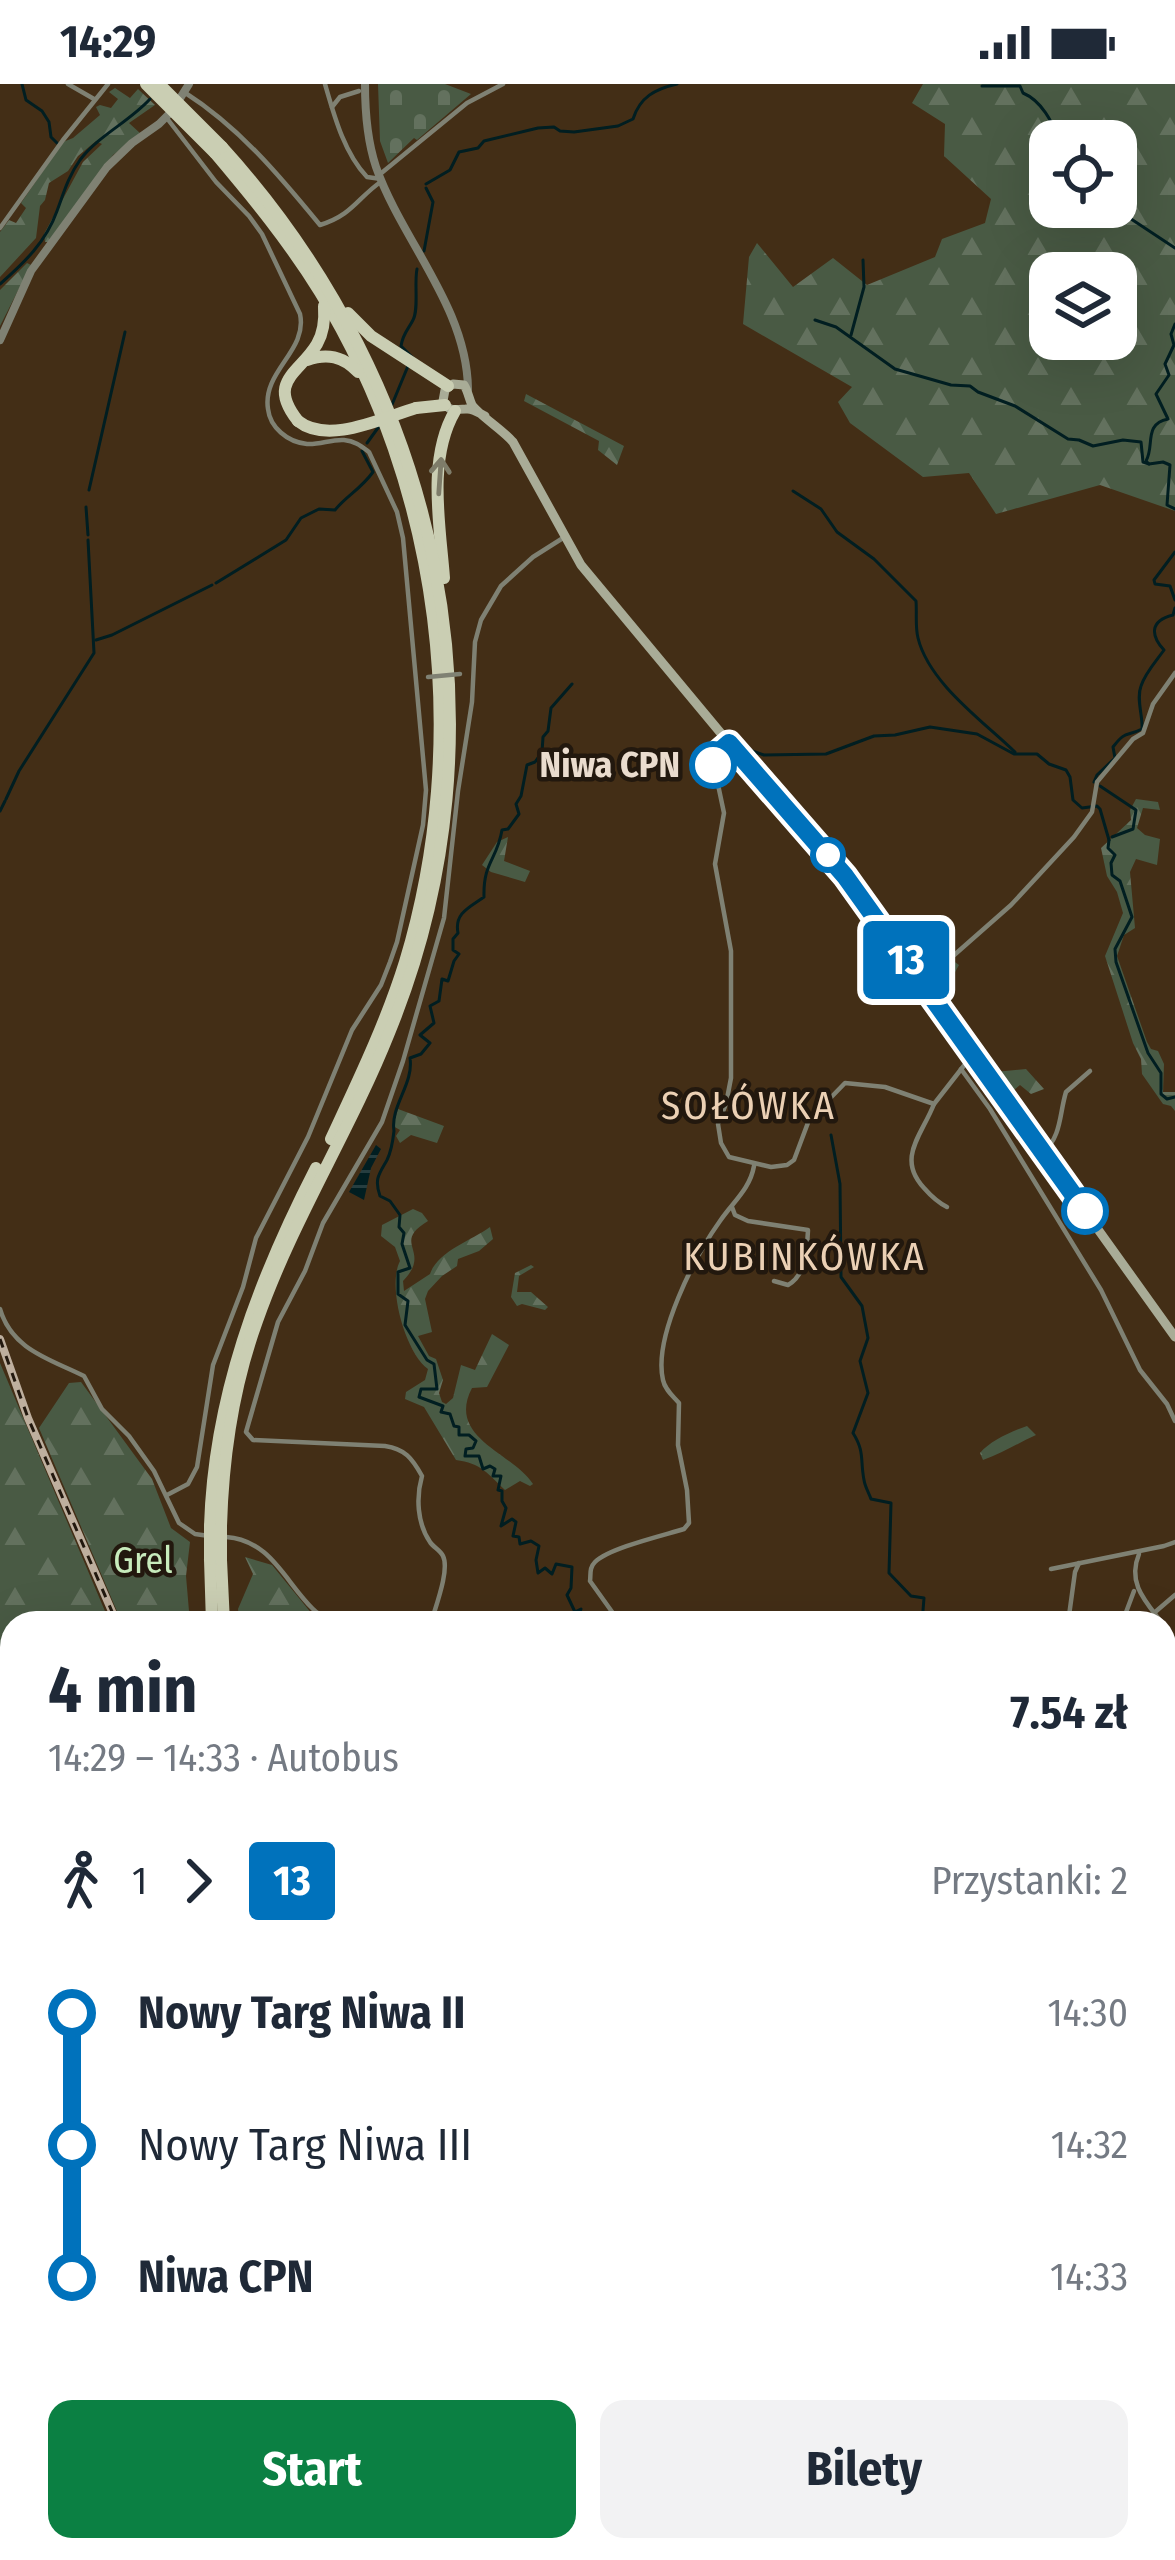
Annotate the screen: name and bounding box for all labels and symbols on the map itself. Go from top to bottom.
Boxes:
one-way arrow [428,457,451,496]
place label: Niwa CPN [540,743,680,787]
marker: Niwa CPN [691,743,735,787]
unlabelled marker [812,839,844,871]
line badge: 13 [852,921,960,999]
district label: SOŁÓWKA [661,1082,837,1129]
unlabelled marker [1063,1189,1107,1233]
district label: KUBINKÓWKA [683,1233,927,1280]
park label: Grel [113,1539,173,1583]

